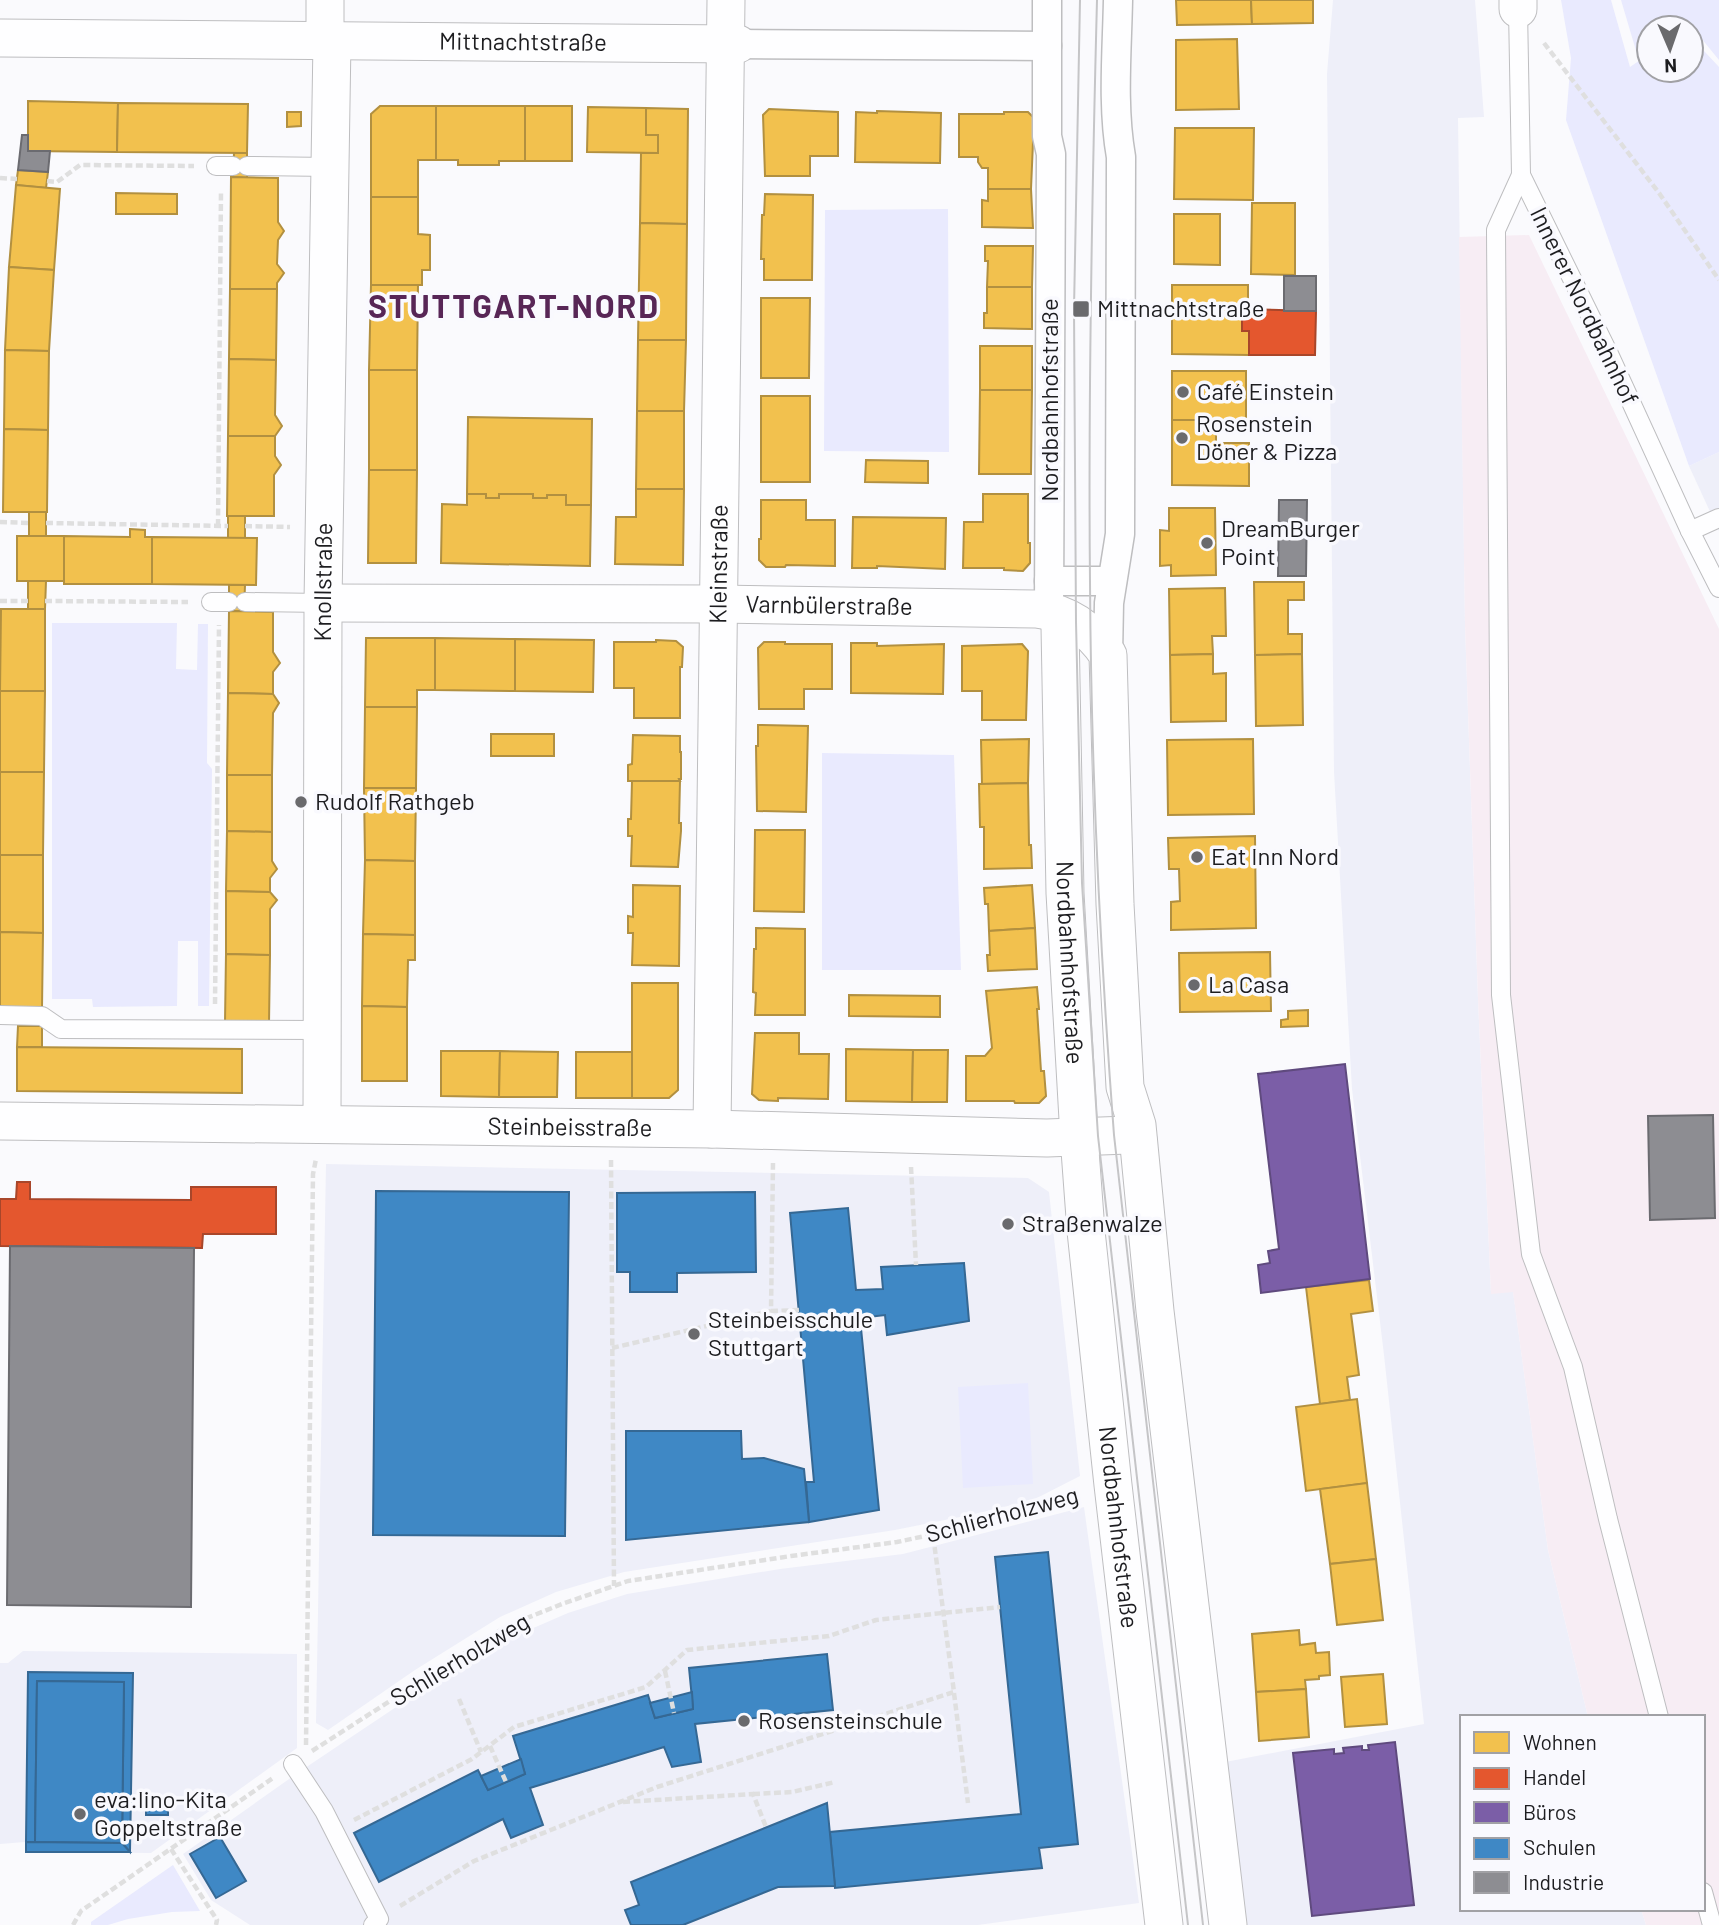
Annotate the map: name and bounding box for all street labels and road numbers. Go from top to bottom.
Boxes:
street label: Mittnachtstraße [439,26,607,56]
street label: Innerer Nordbahnhof [1525,202,1646,409]
street label: Nordbahnhofstraße [1034,298,1063,502]
street label: Kleinstraße [702,504,733,624]
street label: Knollstraße [307,522,337,642]
street label: Varnbülerstraße [745,588,913,620]
street label: Nordbahnhofstraße [1051,861,1091,1065]
street label: Steinbeisstraße [487,1110,653,1141]
street label: Nordbahnhofstraße [1094,1424,1146,1630]
street label: Schlierholzweg [922,1479,1081,1548]
street label: Schlierholzweg [384,1606,534,1712]

